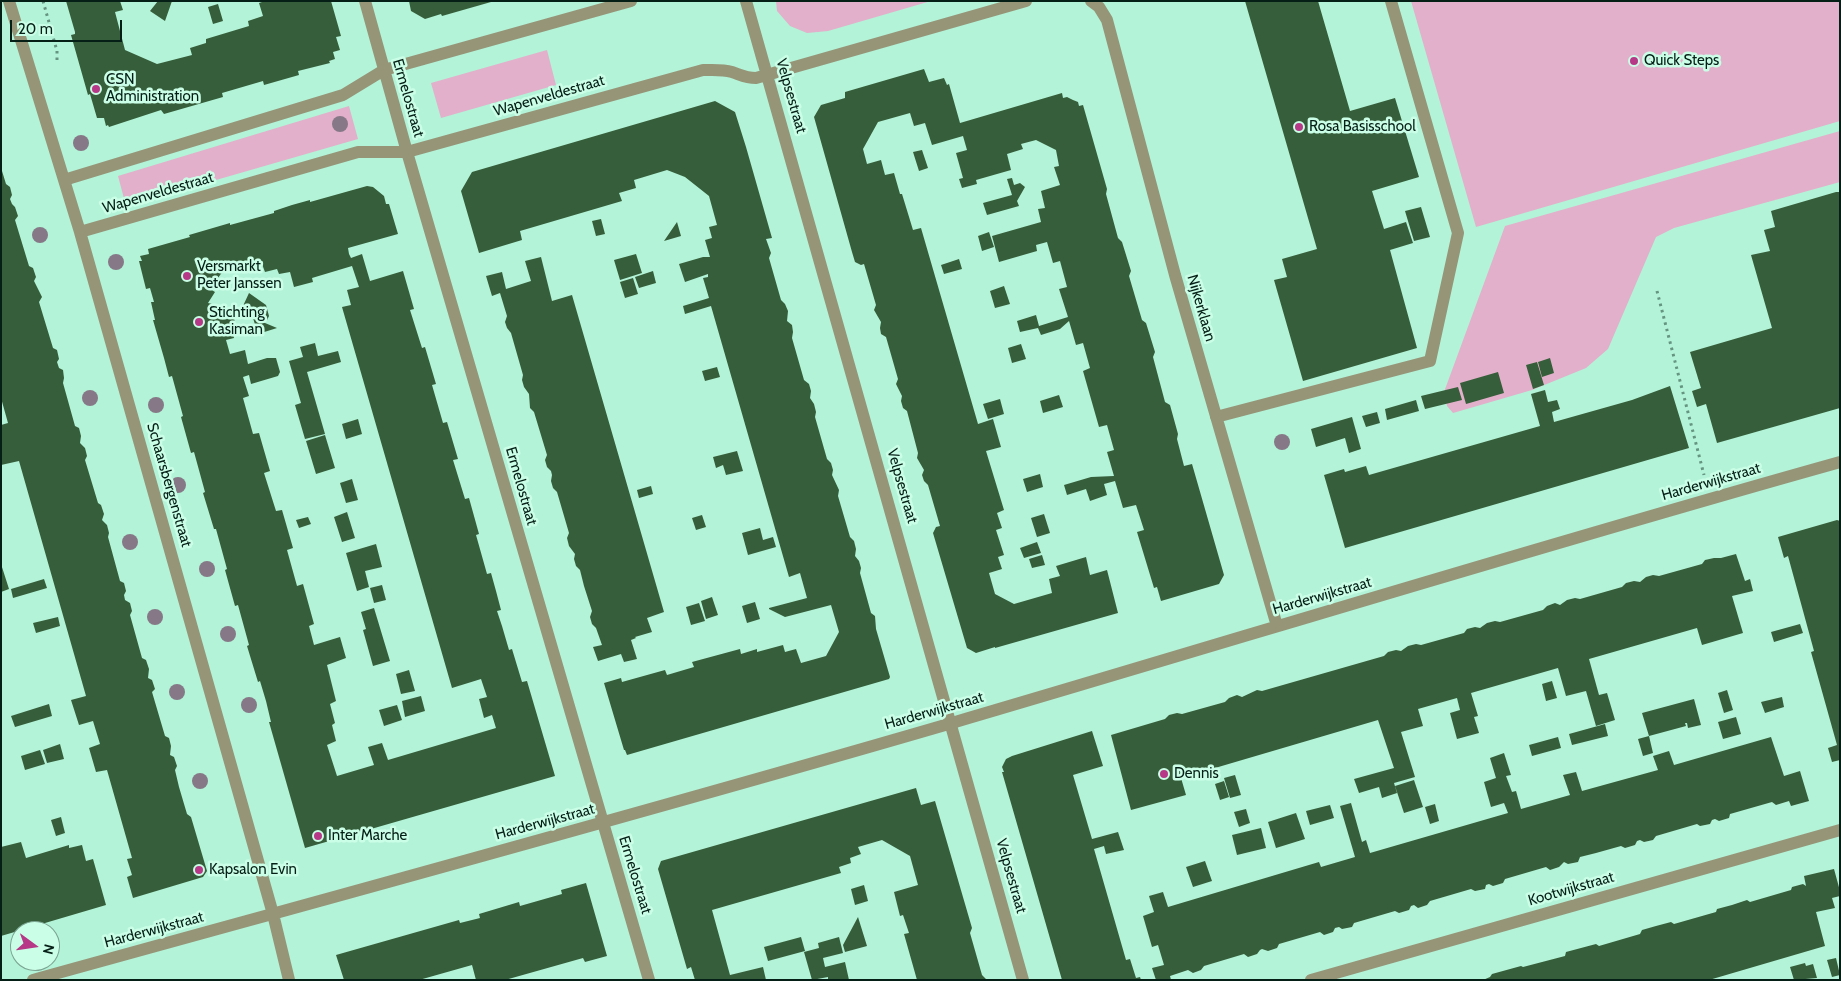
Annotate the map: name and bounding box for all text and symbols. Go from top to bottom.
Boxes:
scale bar [12,10,125,42]
text: 20 m [18,20,53,38]
place label: Quick Steps [1644,52,1719,70]
marker: Quick Steps [1628,55,1640,67]
street label: Ermelostraat [388,57,428,139]
street label: Velpsestraat [772,57,810,135]
place label: CSN Administration [106,71,199,106]
street label: Wapenveldestraat [491,72,607,120]
marker: CSN Administration [90,83,102,95]
place label: Rosa Basisschool [1309,118,1416,136]
marker: Rosa Basisschool [1293,121,1305,133]
street label: Wapenveldestraat [100,169,216,217]
place label: Versmarkt Peter Janssen [197,258,282,293]
marker: Versmarkt Peter Janssen [181,270,193,282]
street label: Nijkerklaan [1183,273,1219,343]
place label: Stichting Kasiman [209,304,265,339]
marker: Stichting Kasiman [193,316,205,328]
street label: Schaarsbergenstraat [143,421,195,549]
street label: Ermelostraat [501,445,541,527]
street label: Velpsestraat [883,447,921,525]
street label: Harderwijkstraat [1659,459,1763,505]
street label: Harderwijkstraat [1270,573,1374,619]
street label: Harderwijkstraat [882,688,986,734]
place label: Dennis [1174,765,1219,783]
marker: Dennis [1158,768,1170,780]
street label: Harderwijkstraat [493,800,597,844]
place label: Inter Marche [328,827,407,845]
marker: Inter Marche [312,830,324,842]
street label: Ermelostraat [615,834,655,916]
street label: Velpsestraat [992,837,1030,915]
place label: Kapsalon Evin [209,861,297,879]
marker: Kapsalon Evin [193,864,205,876]
street label: Kootwijkstraat [1526,868,1616,910]
street label: Harderwijkstraat [102,908,206,952]
north arrow [10,921,60,971]
text: N [39,942,59,956]

